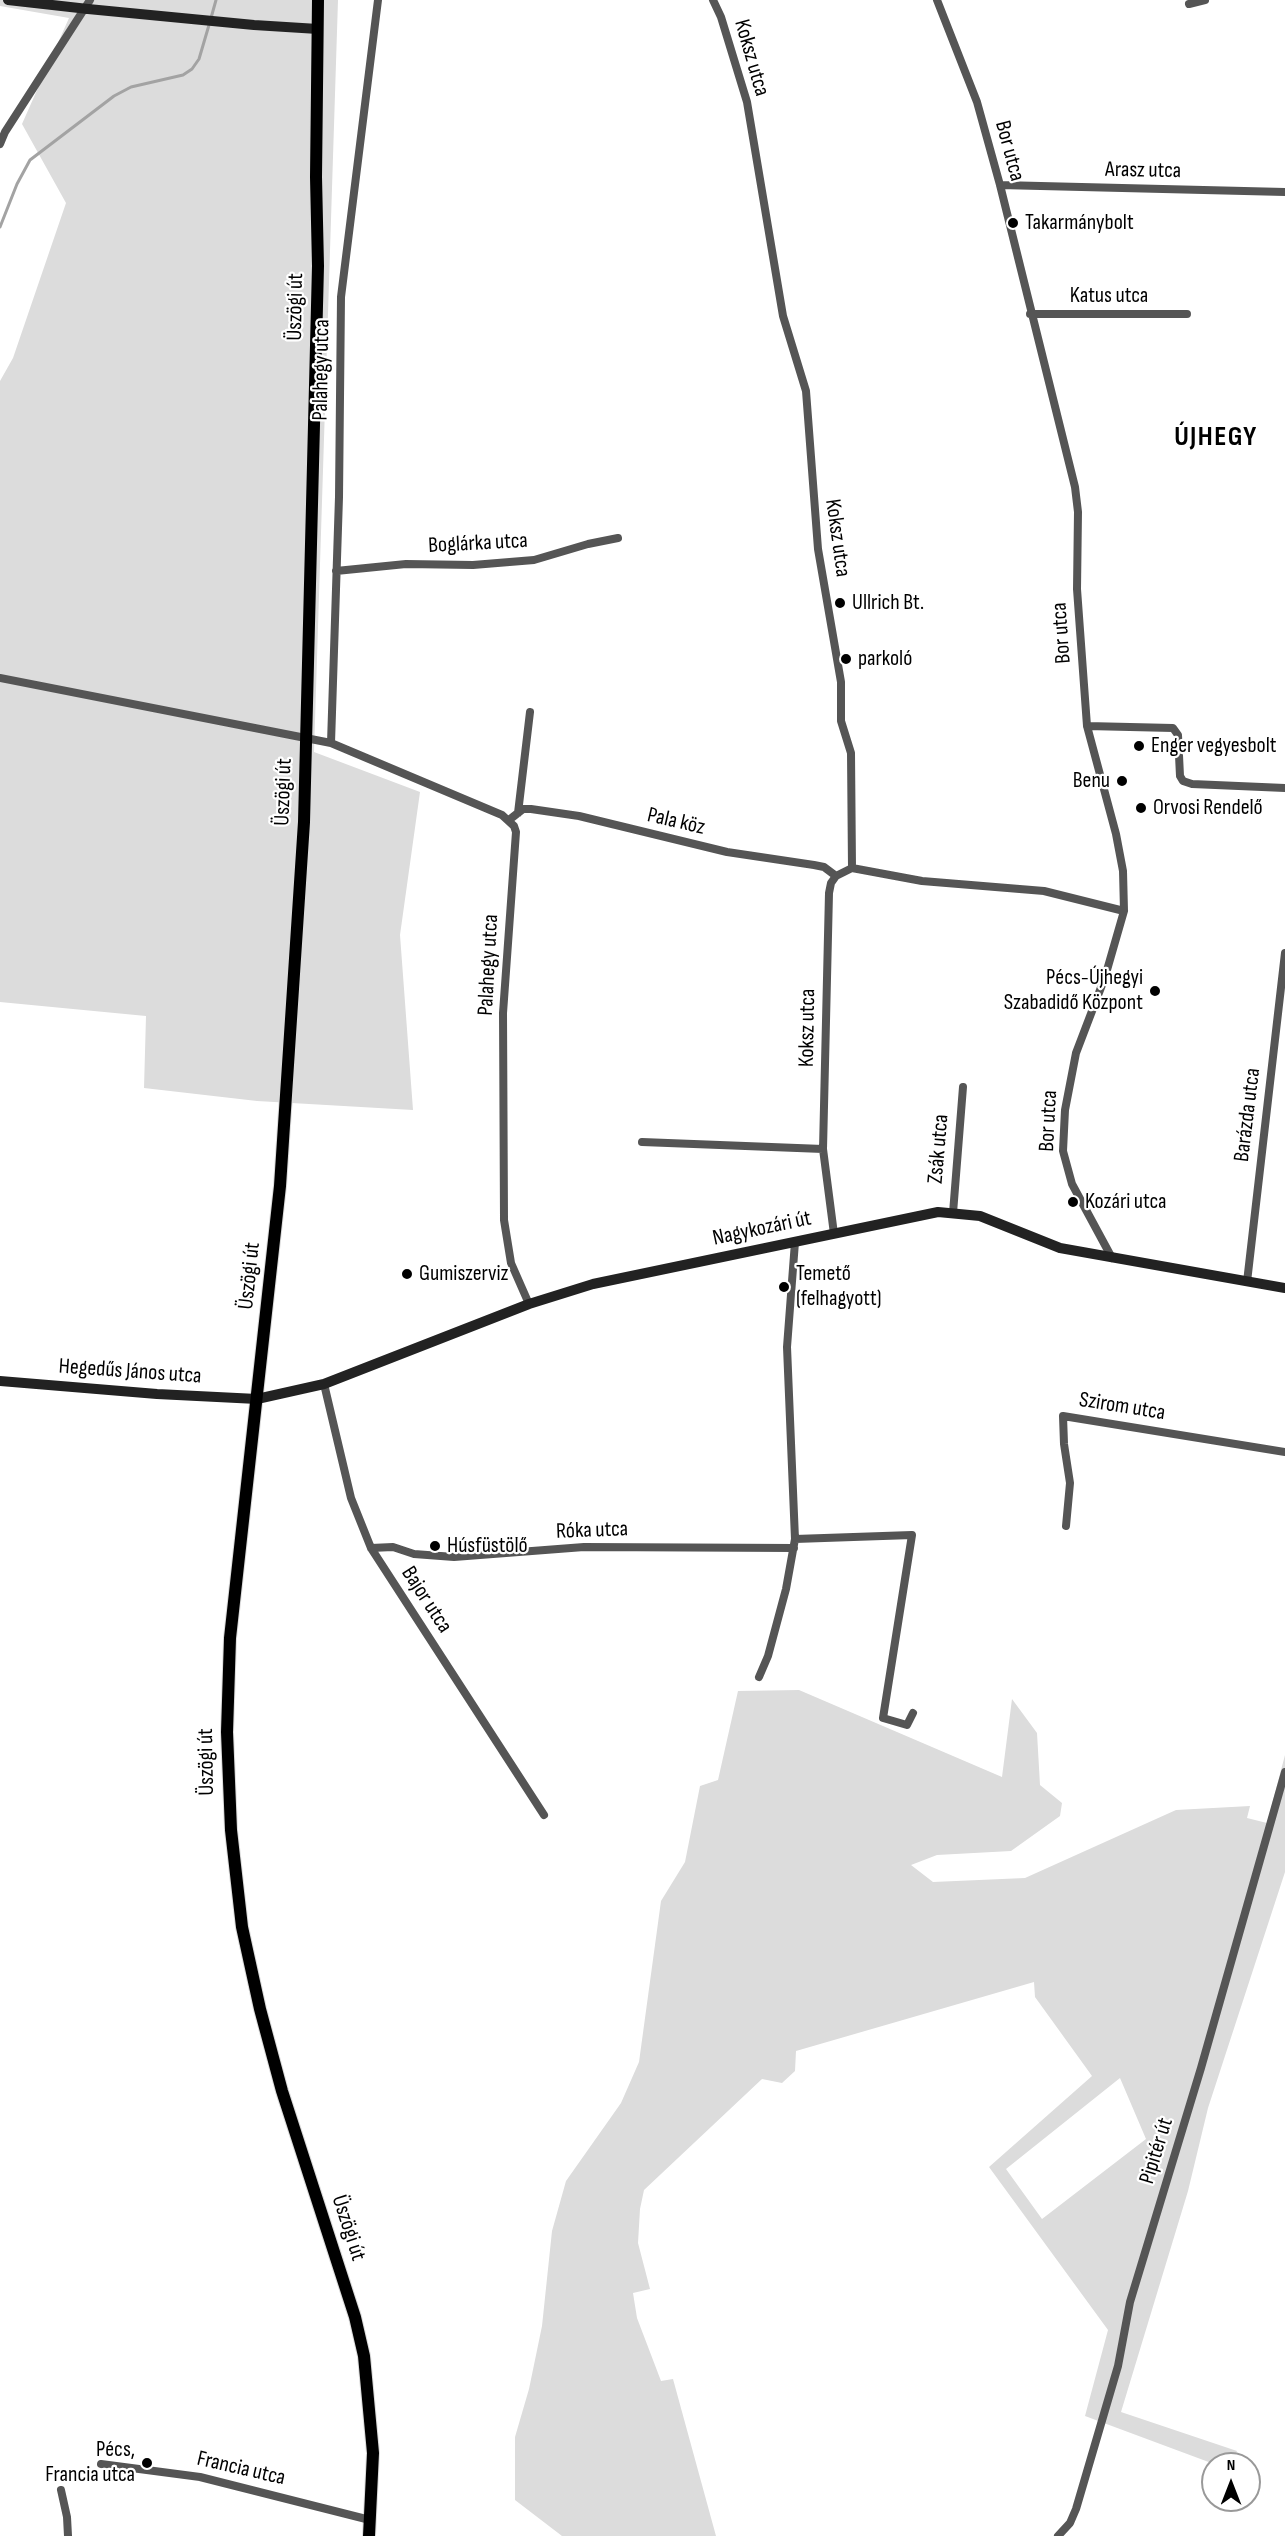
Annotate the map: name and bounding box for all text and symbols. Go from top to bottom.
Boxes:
street label: Koksz utca [727,17,775,99]
street label: Bor utca [988,118,1030,184]
street label: Arasz utca [1105,157,1181,185]
place label: Takarmánybolt [1025,210,1134,236]
marker: Takarmánybolt [1006,216,1020,230]
street label: Üszögi út [282,273,310,341]
street label: Katus utca [1070,283,1148,309]
street label: Palahegy utca [308,319,336,421]
district label: ÚJHEGY [1174,421,1258,455]
street label: Koksz utca [818,497,856,579]
street label: Boglárka utca [428,528,528,560]
place label: Ullrich Bt. [852,590,924,616]
marker: Ullrich Bt. [833,596,847,610]
street label: Bor utca [1047,601,1077,665]
place label: parkoló [858,646,912,672]
marker: parkoló [839,652,853,666]
place label: Enger vegyesbolt [1151,733,1277,759]
marker: Enger vegyesbolt [1132,739,1146,753]
street label: Üszögi út [270,758,298,826]
place label: Benu [1073,768,1110,794]
marker: Benu [1115,774,1129,788]
place label: Orvosi Rendelő [1153,795,1263,821]
marker: Orvosi Rendelő [1134,801,1148,815]
street label: Pala köz [645,803,707,841]
street label: Palahegy utca [473,914,505,1016]
place label: Pécs-Újhegyi Szabadidő Központ [1004,965,1143,1016]
marker: Pécs-Újhegyi Szabadidő Központ [1148,984,1162,998]
street label: Koksz utca [794,989,822,1067]
street label: Barázda utca [1229,1067,1267,1163]
street label: Bor utca [1034,1090,1064,1152]
street label: Zsák utca [923,1113,955,1185]
place label: Kozári utca [1085,1189,1167,1215]
marker: Kozári utca [1066,1195,1080,1209]
street label: Nagykozári út [710,1206,814,1252]
street label: Üszögi út [233,1241,267,1311]
place label: Gumiszerviz [419,1261,508,1287]
place label: Temető (felhagyott) [796,1261,882,1312]
marker: Gumiszerviz [400,1267,414,1281]
marker: Temető (felhagyott) [777,1280,791,1294]
street label: Hegedűs János utca [58,1354,202,1390]
street label: Szirom utca [1077,1387,1167,1427]
street label: Róka utca [556,1517,628,1545]
place label: Húsfüstölő [447,1533,528,1559]
marker: Húsfüstölő [428,1539,442,1553]
street label: Bajor utca [395,1562,457,1638]
street label: Üszögi út [193,1728,221,1796]
street label: Pipitér út [1134,2115,1180,2187]
street label: Üszögi út [325,2192,371,2264]
place label: Pécs, Francia utca [45,2437,135,2488]
street label: Francia utca [194,2446,288,2492]
north arrow [1201,2452,1261,2512]
marker: Pécs, Francia utca [140,2456,154,2470]
text: N [1227,2456,1235,2475]

